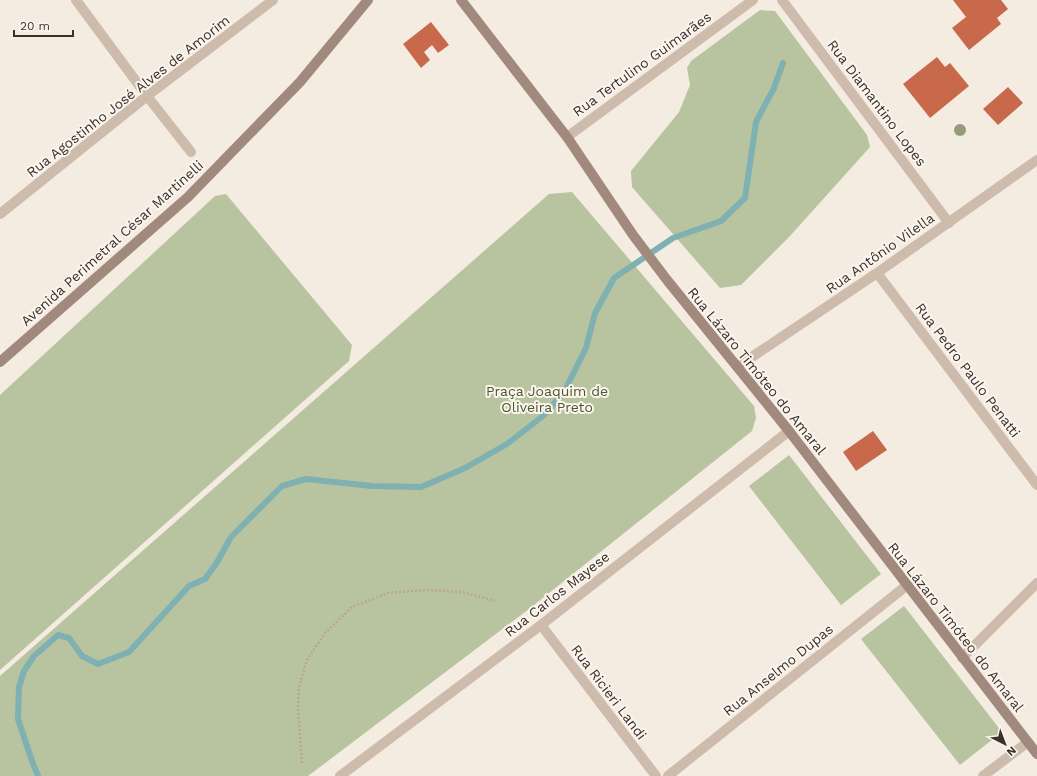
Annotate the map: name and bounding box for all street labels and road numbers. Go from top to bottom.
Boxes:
street label: Rua Tertulino Guimarães [570,8,714,120]
street label: Rua Agostinho José Alves de Amorim [23,12,233,180]
street label: Rua Diamantino Lopes [824,37,930,169]
street label: Avenida Perimetral César Martinelli [18,157,206,329]
street label: Rua Antônio Vilella [823,210,937,296]
street label: Rua Lázaro Timóteo do Amaral [685,284,830,458]
street label: Rua Pedro Paulo Penatti [912,300,1024,440]
street label: Rua Lázaro Timóteo do Amaral [885,539,1028,715]
street label: Rua Carlos Mayese [501,548,613,640]
street label: Rua Anselmo Dupas [720,621,836,719]
street label: Rua Ricieri Landi [568,641,650,743]

